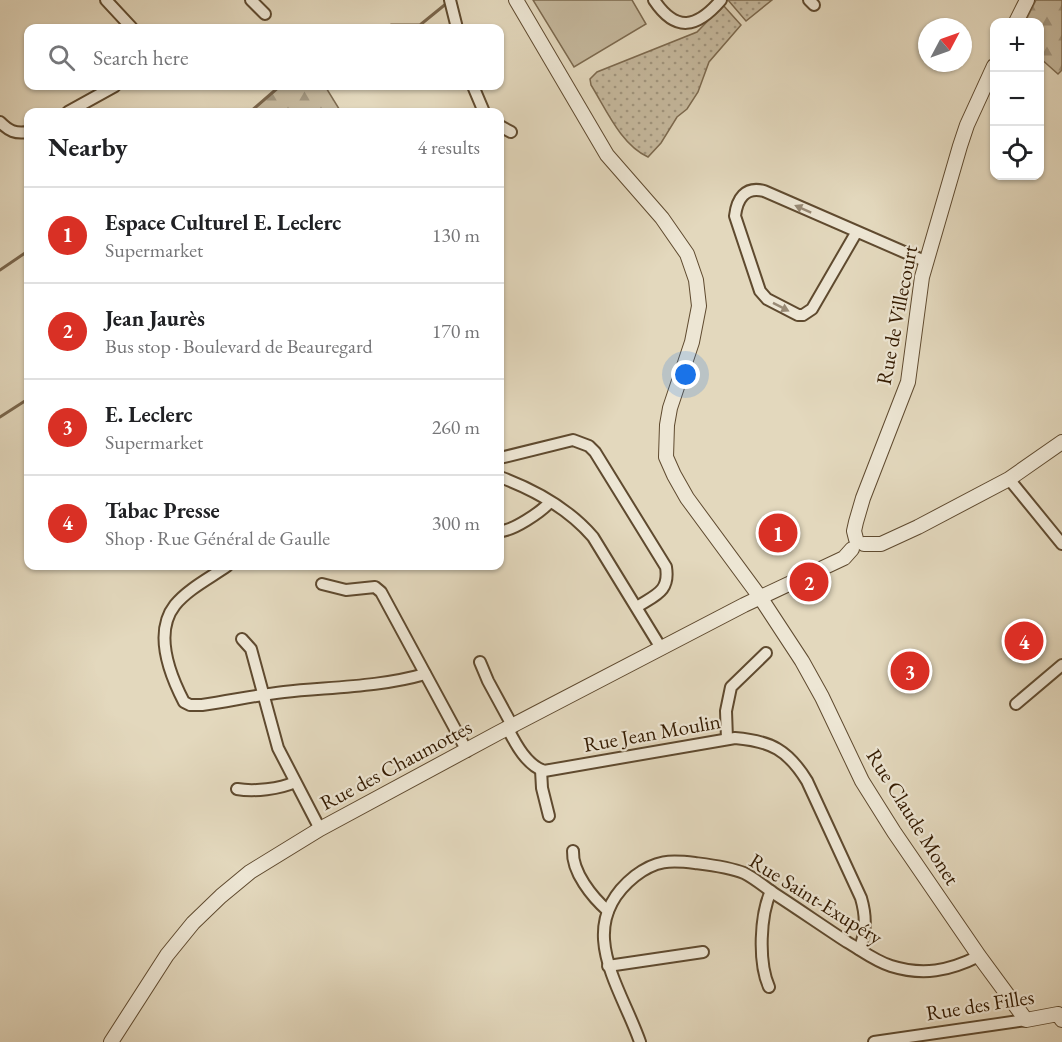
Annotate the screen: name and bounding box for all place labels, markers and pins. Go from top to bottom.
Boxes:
pin: 1 [758,510,798,556]
pin: 2 [790,560,828,604]
pin: 4 [1004,618,1044,664]
pin: 3 [890,648,930,694]

